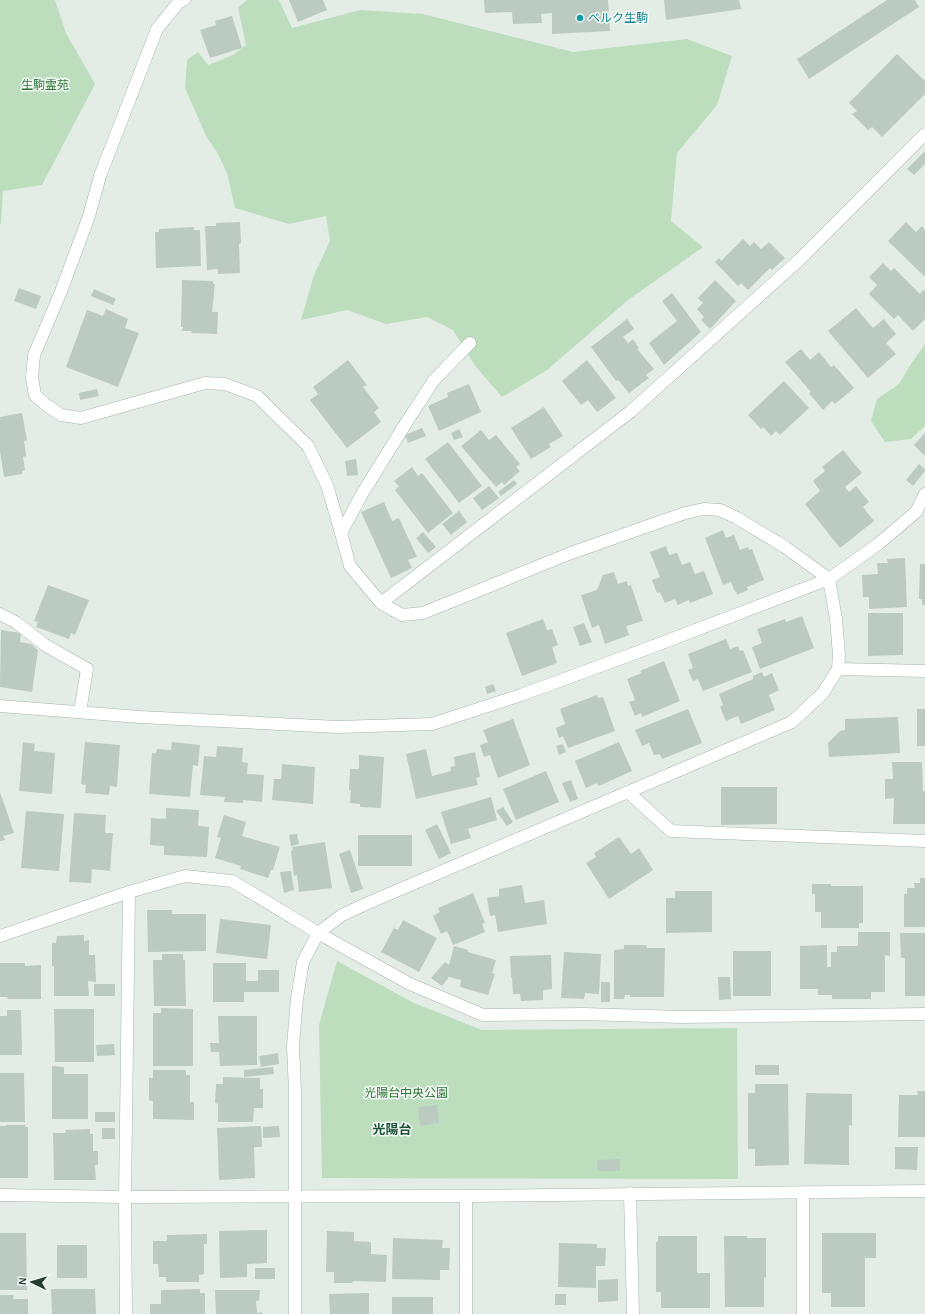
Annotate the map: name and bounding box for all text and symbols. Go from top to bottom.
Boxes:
place label: ベルク生駒 [588,11,648,24]
marker: ベルク生駒 [575,13,585,23]
park label: 生駒霊苑 [21,78,69,91]
park label: 光陽台中央公園 [364,1086,448,1099]
district label: 光陽台 [372,1122,412,1137]
north arrow [12,1262,52,1302]
text: N [17,1277,28,1285]

